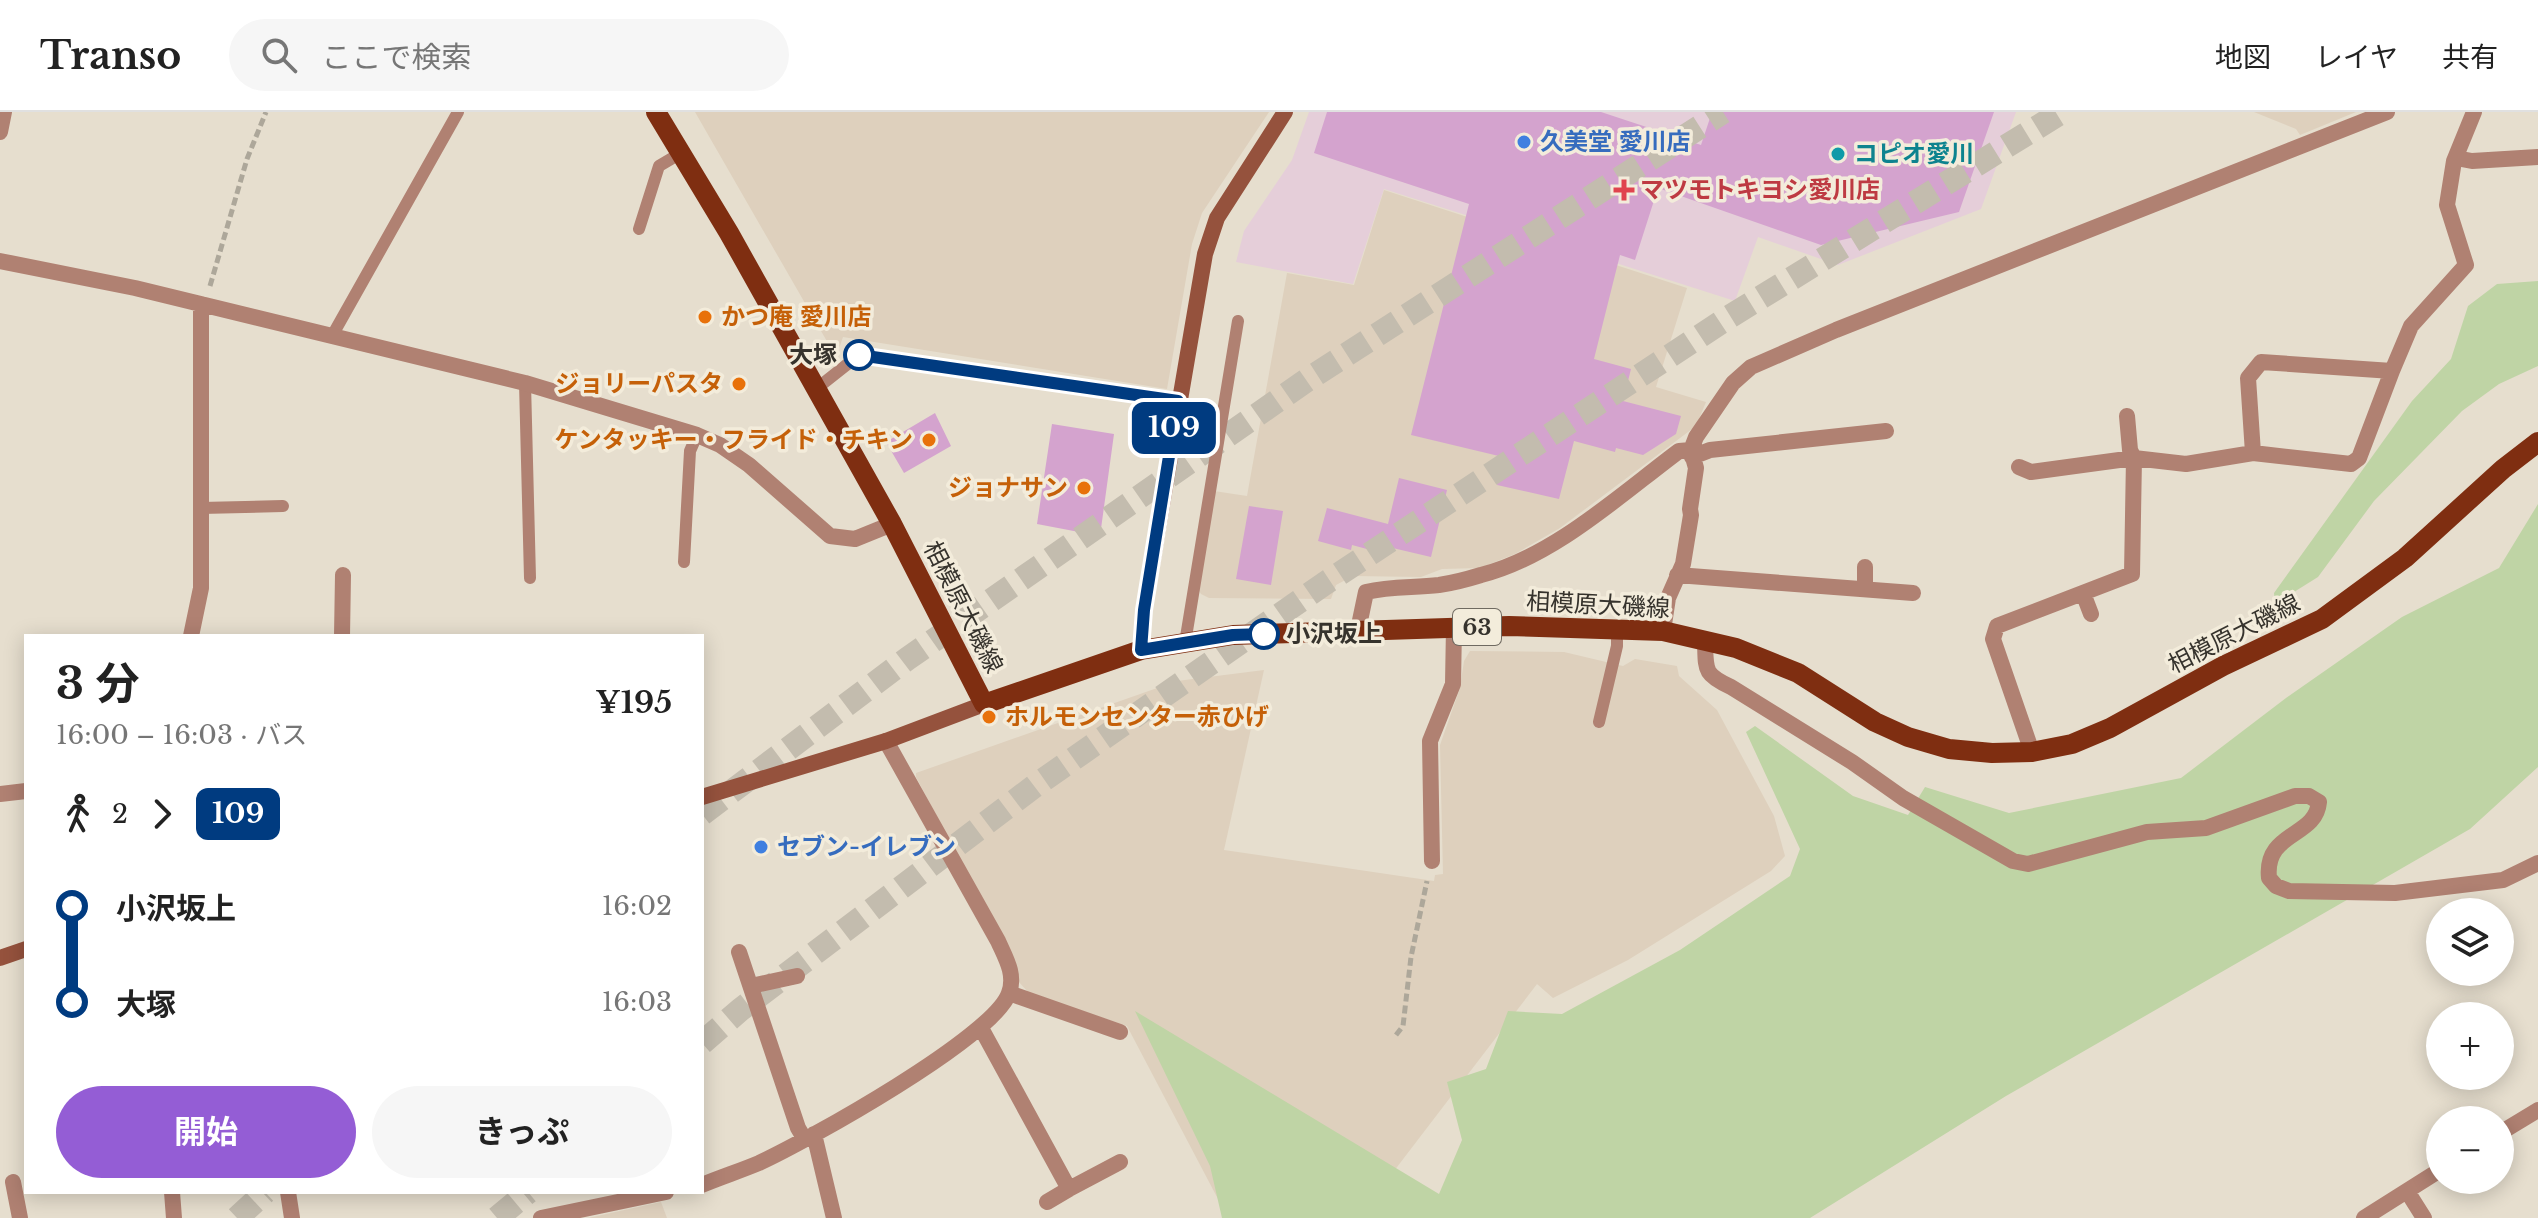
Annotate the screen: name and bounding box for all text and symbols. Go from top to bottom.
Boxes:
search box [229,19,789,91]
text: Transo [40,32,181,79]
icon: search [257,33,301,77]
text: ここで検索 [321,39,471,76]
text: 地図 [2215,40,2271,75]
text: レイヤ [2315,40,2398,75]
text: 共有 [2442,40,2498,75]
place label: 久美堂 愛川店 [1540,127,1690,156]
marker: 久美堂 愛川店 [1515,133,1533,151]
place label: コピオ愛川 [1854,139,1974,168]
marker: コピオ愛川 [1829,145,1847,163]
place label: マツモトキヨシ愛川店 [1640,175,1880,204]
marker: マツモトキヨシ愛川店 [1615,181,1633,199]
place label: かつ庵 愛川店 [721,302,871,331]
marker: かつ庵 愛川店 [696,308,714,326]
place label: 大塚 [789,340,837,369]
marker: 大塚 [844,340,874,370]
place label: ジョリーパスタ [555,369,723,398]
marker: ジョリーパスタ [730,375,748,393]
line badge: 109 [1128,402,1220,454]
text: 109 [1148,410,1200,445]
place label: ケンタッキー・フライド・チキン [554,425,913,454]
marker: ケンタッキー・フライド・チキン [920,431,938,449]
place label: ジョナサン [948,473,1068,502]
marker: ジョナサン [1075,479,1093,497]
street label: 相模原大磯線 [918,536,1009,678]
street label: 相模原大磯線 [1525,586,1671,623]
street label: 相模原大磯線 [2163,588,2305,679]
road number: 63 [1453,609,1501,645]
marker: 小沢坂上 [1249,619,1279,649]
place label: 小沢坂上 [1286,619,1382,648]
text: 3 分 [56,656,140,711]
text: ¥195 [595,684,672,721]
place label: ホルモンセンター赤ひげ [1005,702,1269,731]
marker: ホルモンセンター赤ひげ [980,708,998,726]
text: 16:00 – 16:03 · バス [56,719,307,751]
icon: walk [56,792,100,836]
icon: forward [140,792,184,836]
text: 109 [212,796,264,831]
text: 2 [112,798,128,830]
place label: セブン-イレブン [777,832,956,861]
marker: セブン-イレブン [752,838,770,856]
text: 小沢坂上 [116,890,236,927]
text: 16:02 [602,890,672,922]
map controls [2426,898,2514,1194]
button: layers [2426,898,2514,986]
text: 大塚 [116,986,176,1023]
text: 16:03 [602,986,672,1018]
button: + [2426,1002,2514,1090]
button: 開始 [56,1086,356,1178]
button: きっぷ [372,1086,672,1178]
button: − [2426,1106,2514,1194]

